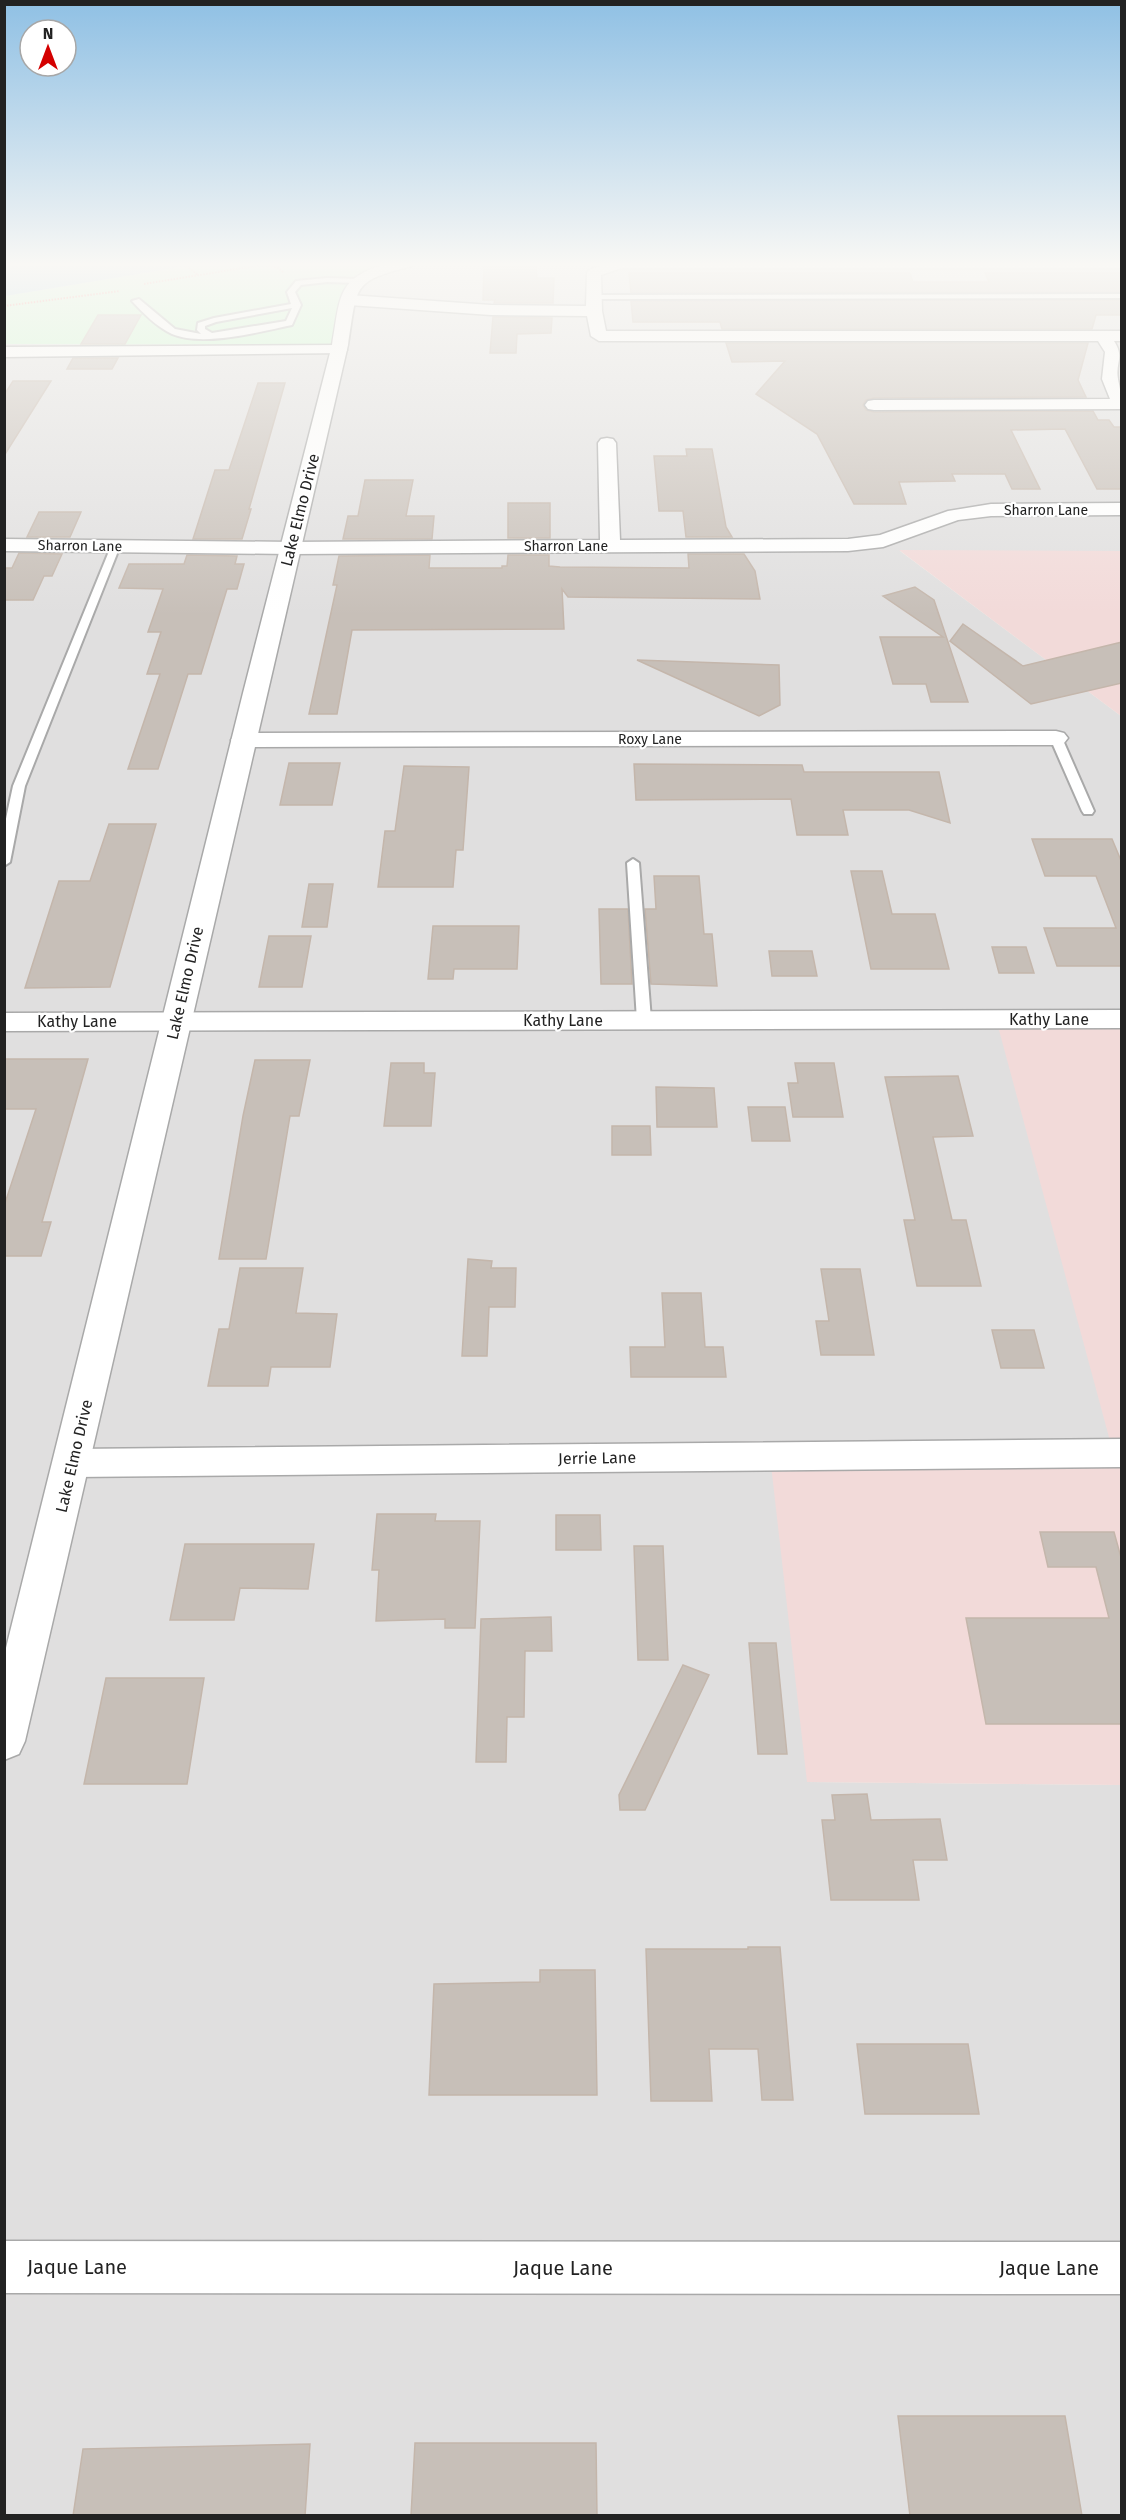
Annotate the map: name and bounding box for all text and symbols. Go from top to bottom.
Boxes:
north arrow [18,18,78,78]
text: N [43,24,53,43]
street label: Lake Elmo Drive [277,452,323,568]
street label: Sharron Lane [1004,502,1088,519]
street label: Sharron Lane [38,537,122,555]
street label: Sharron Lane [524,538,608,555]
street label: Roxy Lane [618,731,682,748]
street label: Lake Elmo Drive [163,925,207,1041]
street label: Kathy Lane [1009,1010,1089,1029]
street label: Kathy Lane [523,1011,603,1030]
street label: Kathy Lane [37,1012,117,1031]
street label: Lake Elmo Drive [52,1398,96,1514]
street label: Jerrie Lane [558,1448,636,1468]
street label: Jaque Lane [27,2255,127,2279]
street label: Jaque Lane [513,2256,613,2280]
street label: Jaque Lane [999,2256,1099,2280]

